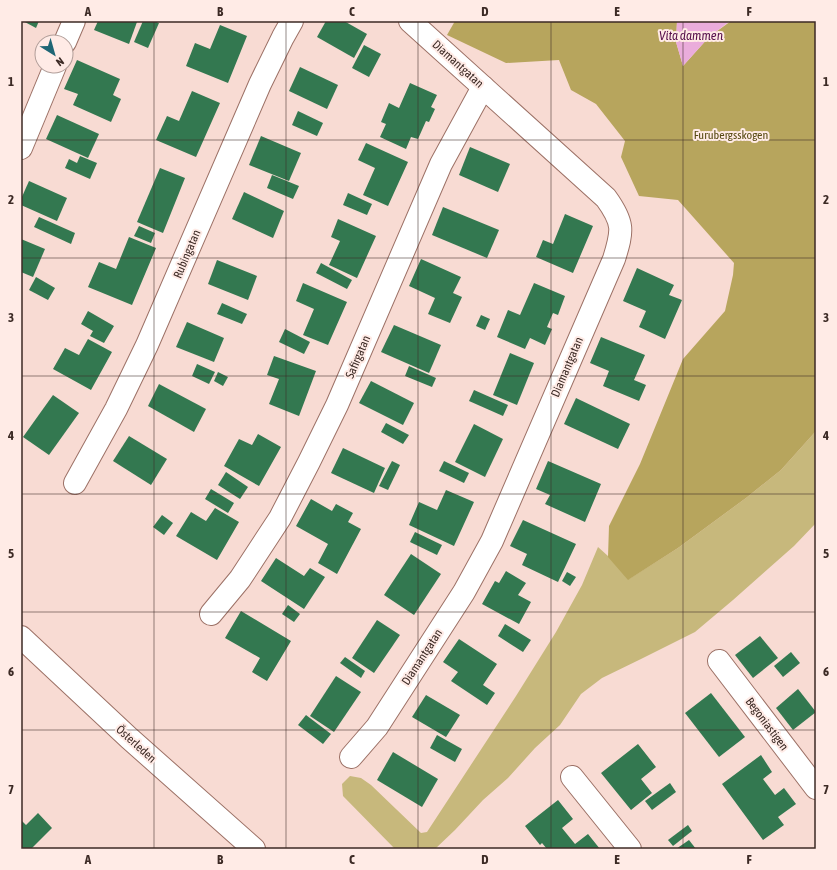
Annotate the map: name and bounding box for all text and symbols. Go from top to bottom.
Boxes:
text: A [84,4,92,19]
text: B [217,4,224,19]
text: C [349,4,355,19]
text: D [481,4,489,19]
text: E [614,4,620,19]
text: F [746,4,752,19]
water label: Vita dammen [659,28,724,43]
north arrow [34,34,74,74]
street label: Diamantgatan [430,37,486,91]
text: N [54,55,66,69]
text: 1 [8,74,14,89]
text: 1 [823,74,829,89]
park label: Furubergsskogen [694,128,768,142]
text: 2 [8,192,14,207]
text: 2 [823,192,829,207]
street label: Rubingatan [171,228,203,280]
text: 3 [8,310,14,325]
text: 3 [823,310,829,325]
street label: Safirgatan [343,333,373,381]
street label: Diamantgatan [548,335,586,399]
text: 4 [7,428,14,443]
text: 4 [822,428,829,443]
text: 5 [8,546,14,561]
text: 5 [823,546,829,561]
street label: Diamantgatan [399,626,445,688]
text: 6 [8,664,14,679]
text: 6 [823,664,829,679]
street label: Begoniastigen [743,695,791,753]
street label: Österleden [113,722,159,766]
text: 7 [8,782,14,797]
text: 7 [823,782,829,797]
text: A [84,852,92,867]
text: B [217,852,224,867]
text: C [349,852,355,867]
text: D [481,852,489,867]
text: E [614,852,620,867]
text: F [746,852,752,867]

